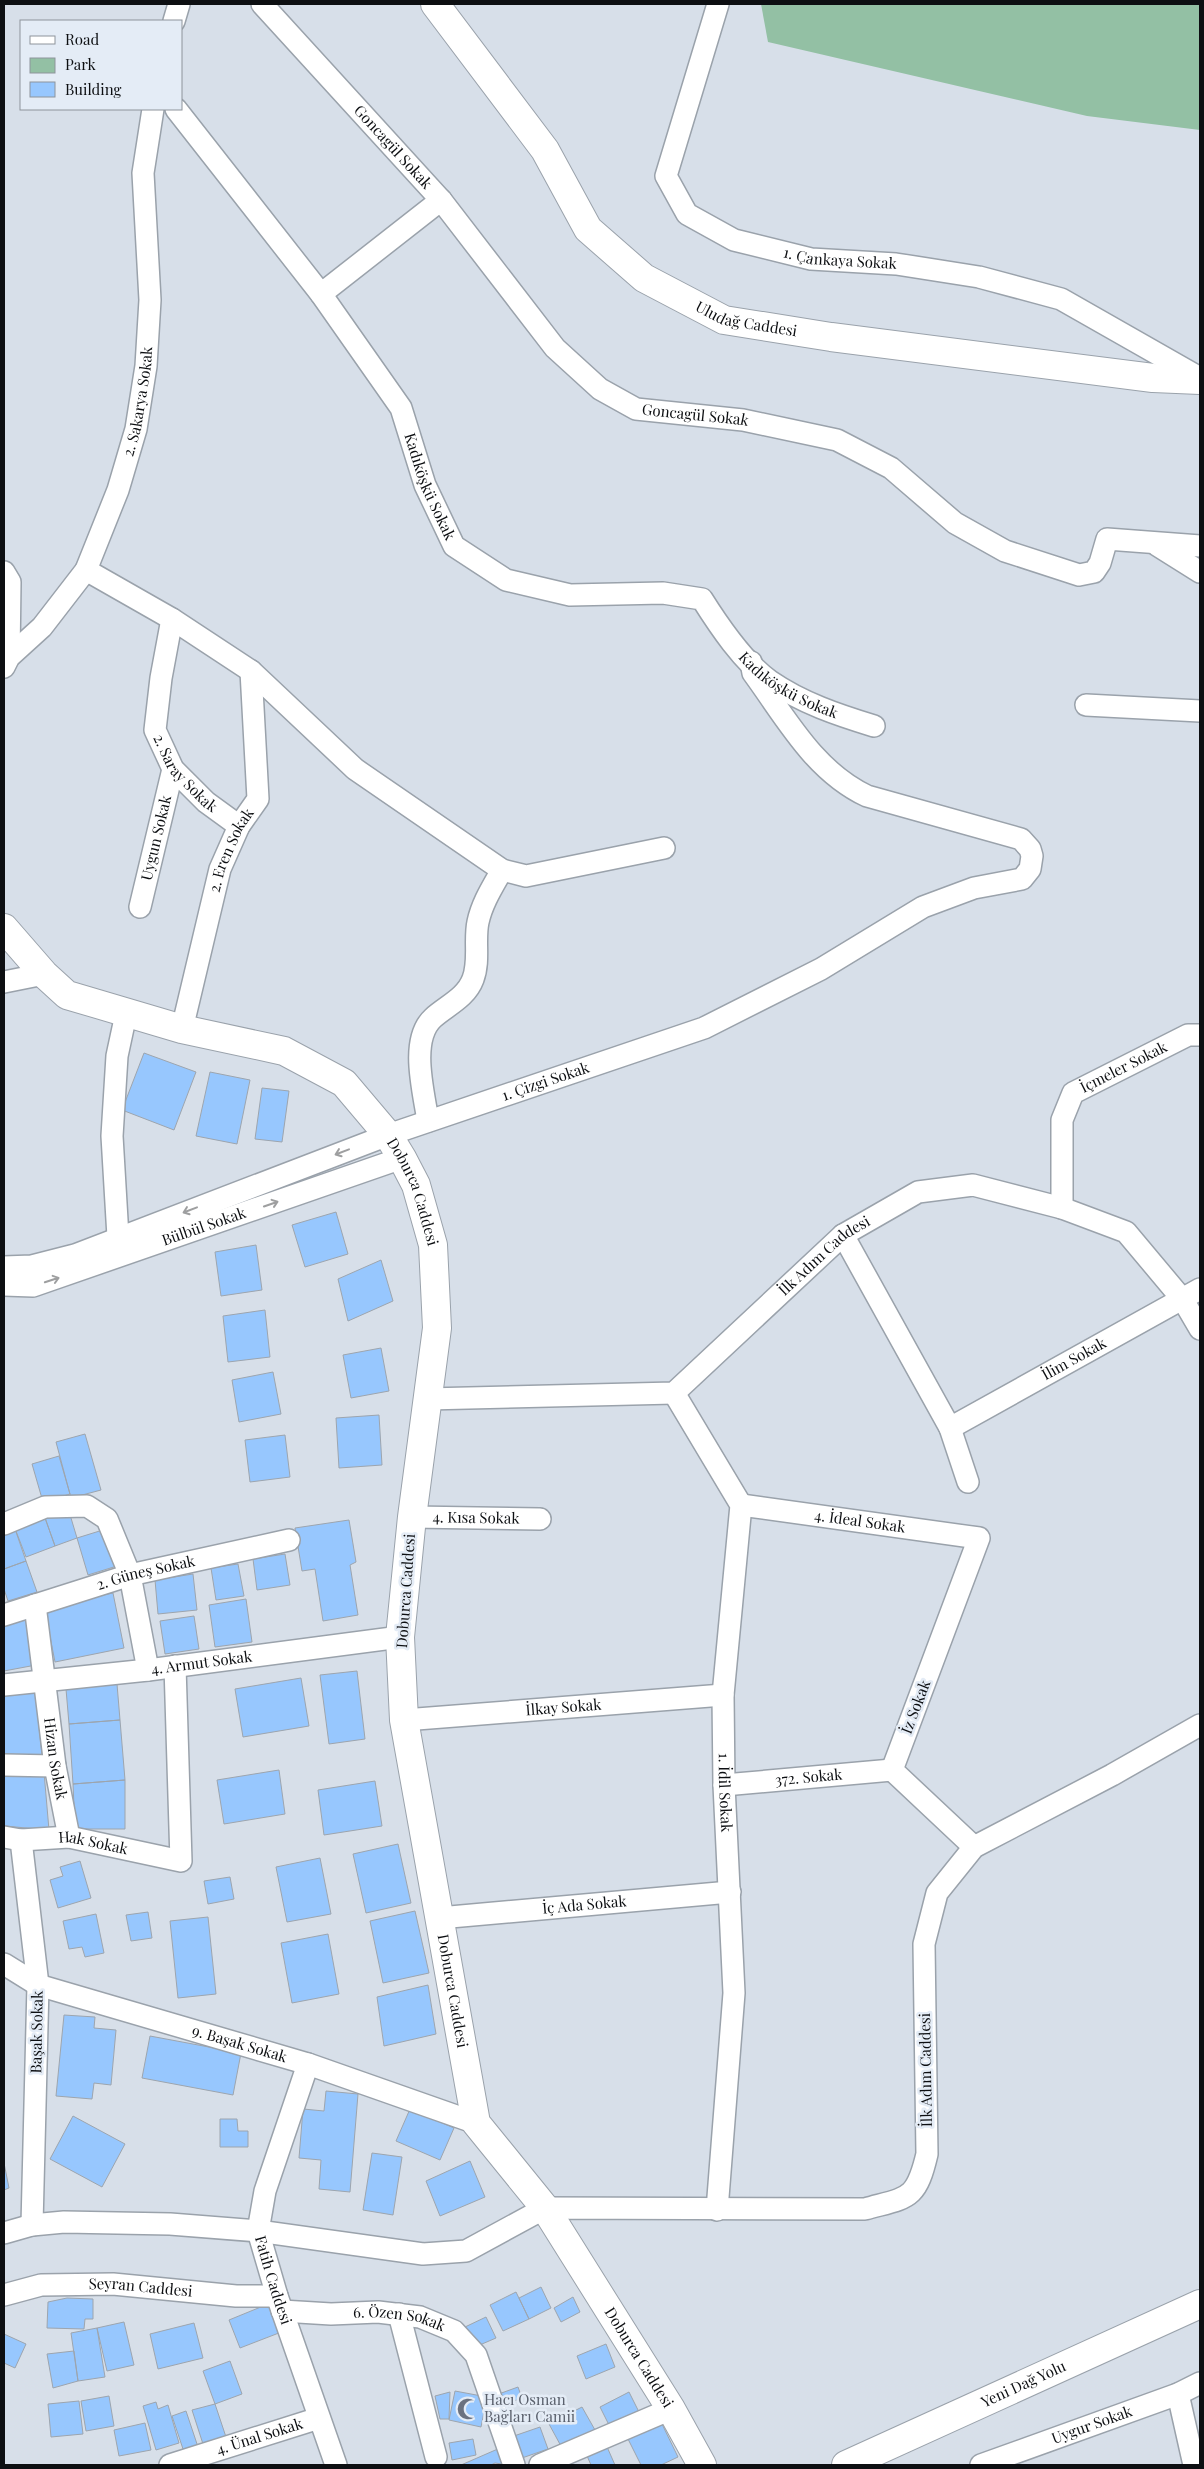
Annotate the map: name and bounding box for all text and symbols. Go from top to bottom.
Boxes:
legend [20,20,182,110]
text: Road [65,29,99,49]
text: Park [65,54,97,74]
text: Building [65,79,122,99]
street label: Goncagül Sokak [350,100,438,193]
street label: 1. Çankaya Sokak [782,242,898,273]
street label: Uludağ Caddesi [692,296,799,341]
street label: 2. Sakarya Sokak [117,345,156,459]
street label: Goncagül Sokak [641,399,752,430]
street label: Kadıköşkü Sokak [400,430,461,544]
street label: Kadıköşkü Sokak [735,647,842,723]
street label: 2. Saray Sokak [149,731,223,817]
street label: Uygun Sokak [136,792,176,882]
street label: 2. Eren Sokak [204,803,258,894]
street label: İçmeler Sokak [1076,1036,1171,1097]
street label: 1. Çizgi Sokak [499,1056,592,1105]
street label: Doburca Caddesi [383,1134,444,1248]
one-way arrow [335,1148,350,1157]
one-way arrow [263,1199,279,1208]
street label: Bülbül Sokak [159,1202,249,1250]
one-way arrow [183,1206,199,1215]
street label: İlk Adım Caddesi [774,1210,874,1299]
one-way arrow [43,1274,59,1284]
street label: İlim Sokak [1038,1332,1110,1384]
street label: 4. İdeal Sokak [813,1504,908,1537]
street label: 4. Kısa Sokak [432,1506,520,1528]
street label: Doburca Caddesi [391,1532,419,1649]
street label: 2. Güneş Sokak [94,1550,197,1594]
street label: 4. Armut Sokak [150,1645,254,1678]
street label: İz Sokak [896,1676,935,1736]
street label: İlkay Sokak [525,1694,603,1719]
street label: Hizan Sokak [40,1716,73,1802]
street label: 1. İdil Sokak [715,1753,737,1833]
street label: 372. Sokak [774,1763,844,1789]
street label: Hak Sokak [58,1826,131,1859]
street label: İç Ada Sokak [541,1890,628,1918]
street label: Doburca Caddesi [433,1933,473,2050]
street label: Başak Sokak [25,1990,47,2074]
street label: İlk Adım Caddesi [914,2012,936,2127]
street label: 9. Başak Sokak [190,2020,290,2067]
street label: Fatih Caddesi [251,2233,297,2328]
street label: Seyran Caddesi [89,2273,194,2301]
street label: 6. Özen Sokak [352,2301,449,2336]
street label: Doburca Caddesi [601,2303,679,2412]
street label: Yeni Dağ Yolu [977,2355,1069,2412]
place label: Hacı Osman Bağları Camii [484,2389,576,2426]
mosque icon: Hacı Osman Bağları Camii [455,2396,481,2422]
street label: Uygur Sokak [1049,2400,1135,2448]
street label: 4. Ünal Sokak [214,2413,306,2459]

